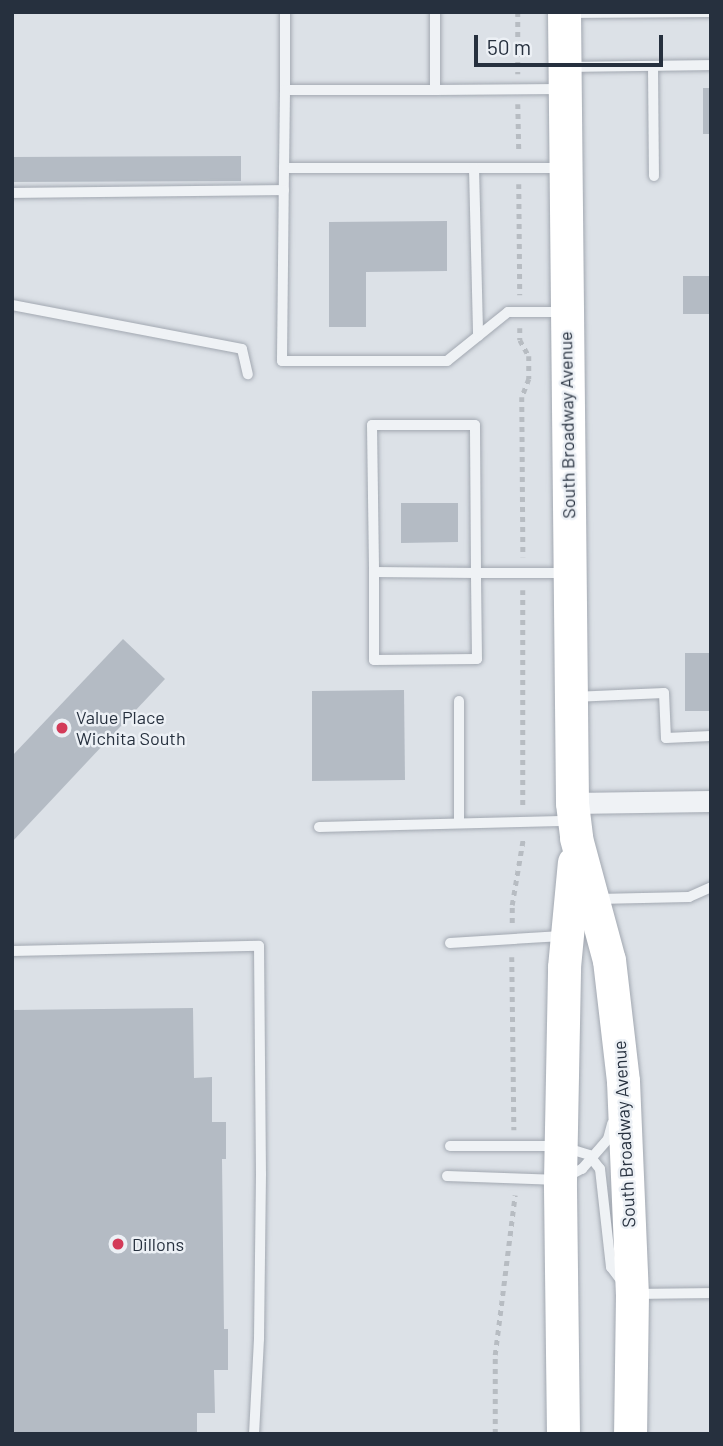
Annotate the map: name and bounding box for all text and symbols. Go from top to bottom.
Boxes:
scale bar [478,21,667,65]
text: 50 m [487,34,531,59]
street label: South Broadway Avenue [555,331,579,519]
place label: Value Place Wichita South [76,707,186,750]
marker: Value Place Wichita South [54,720,70,736]
street label: South Broadway Avenue [608,1040,640,1228]
place label: Dillons [132,1233,184,1255]
marker: Dillons [110,1236,126,1252]

